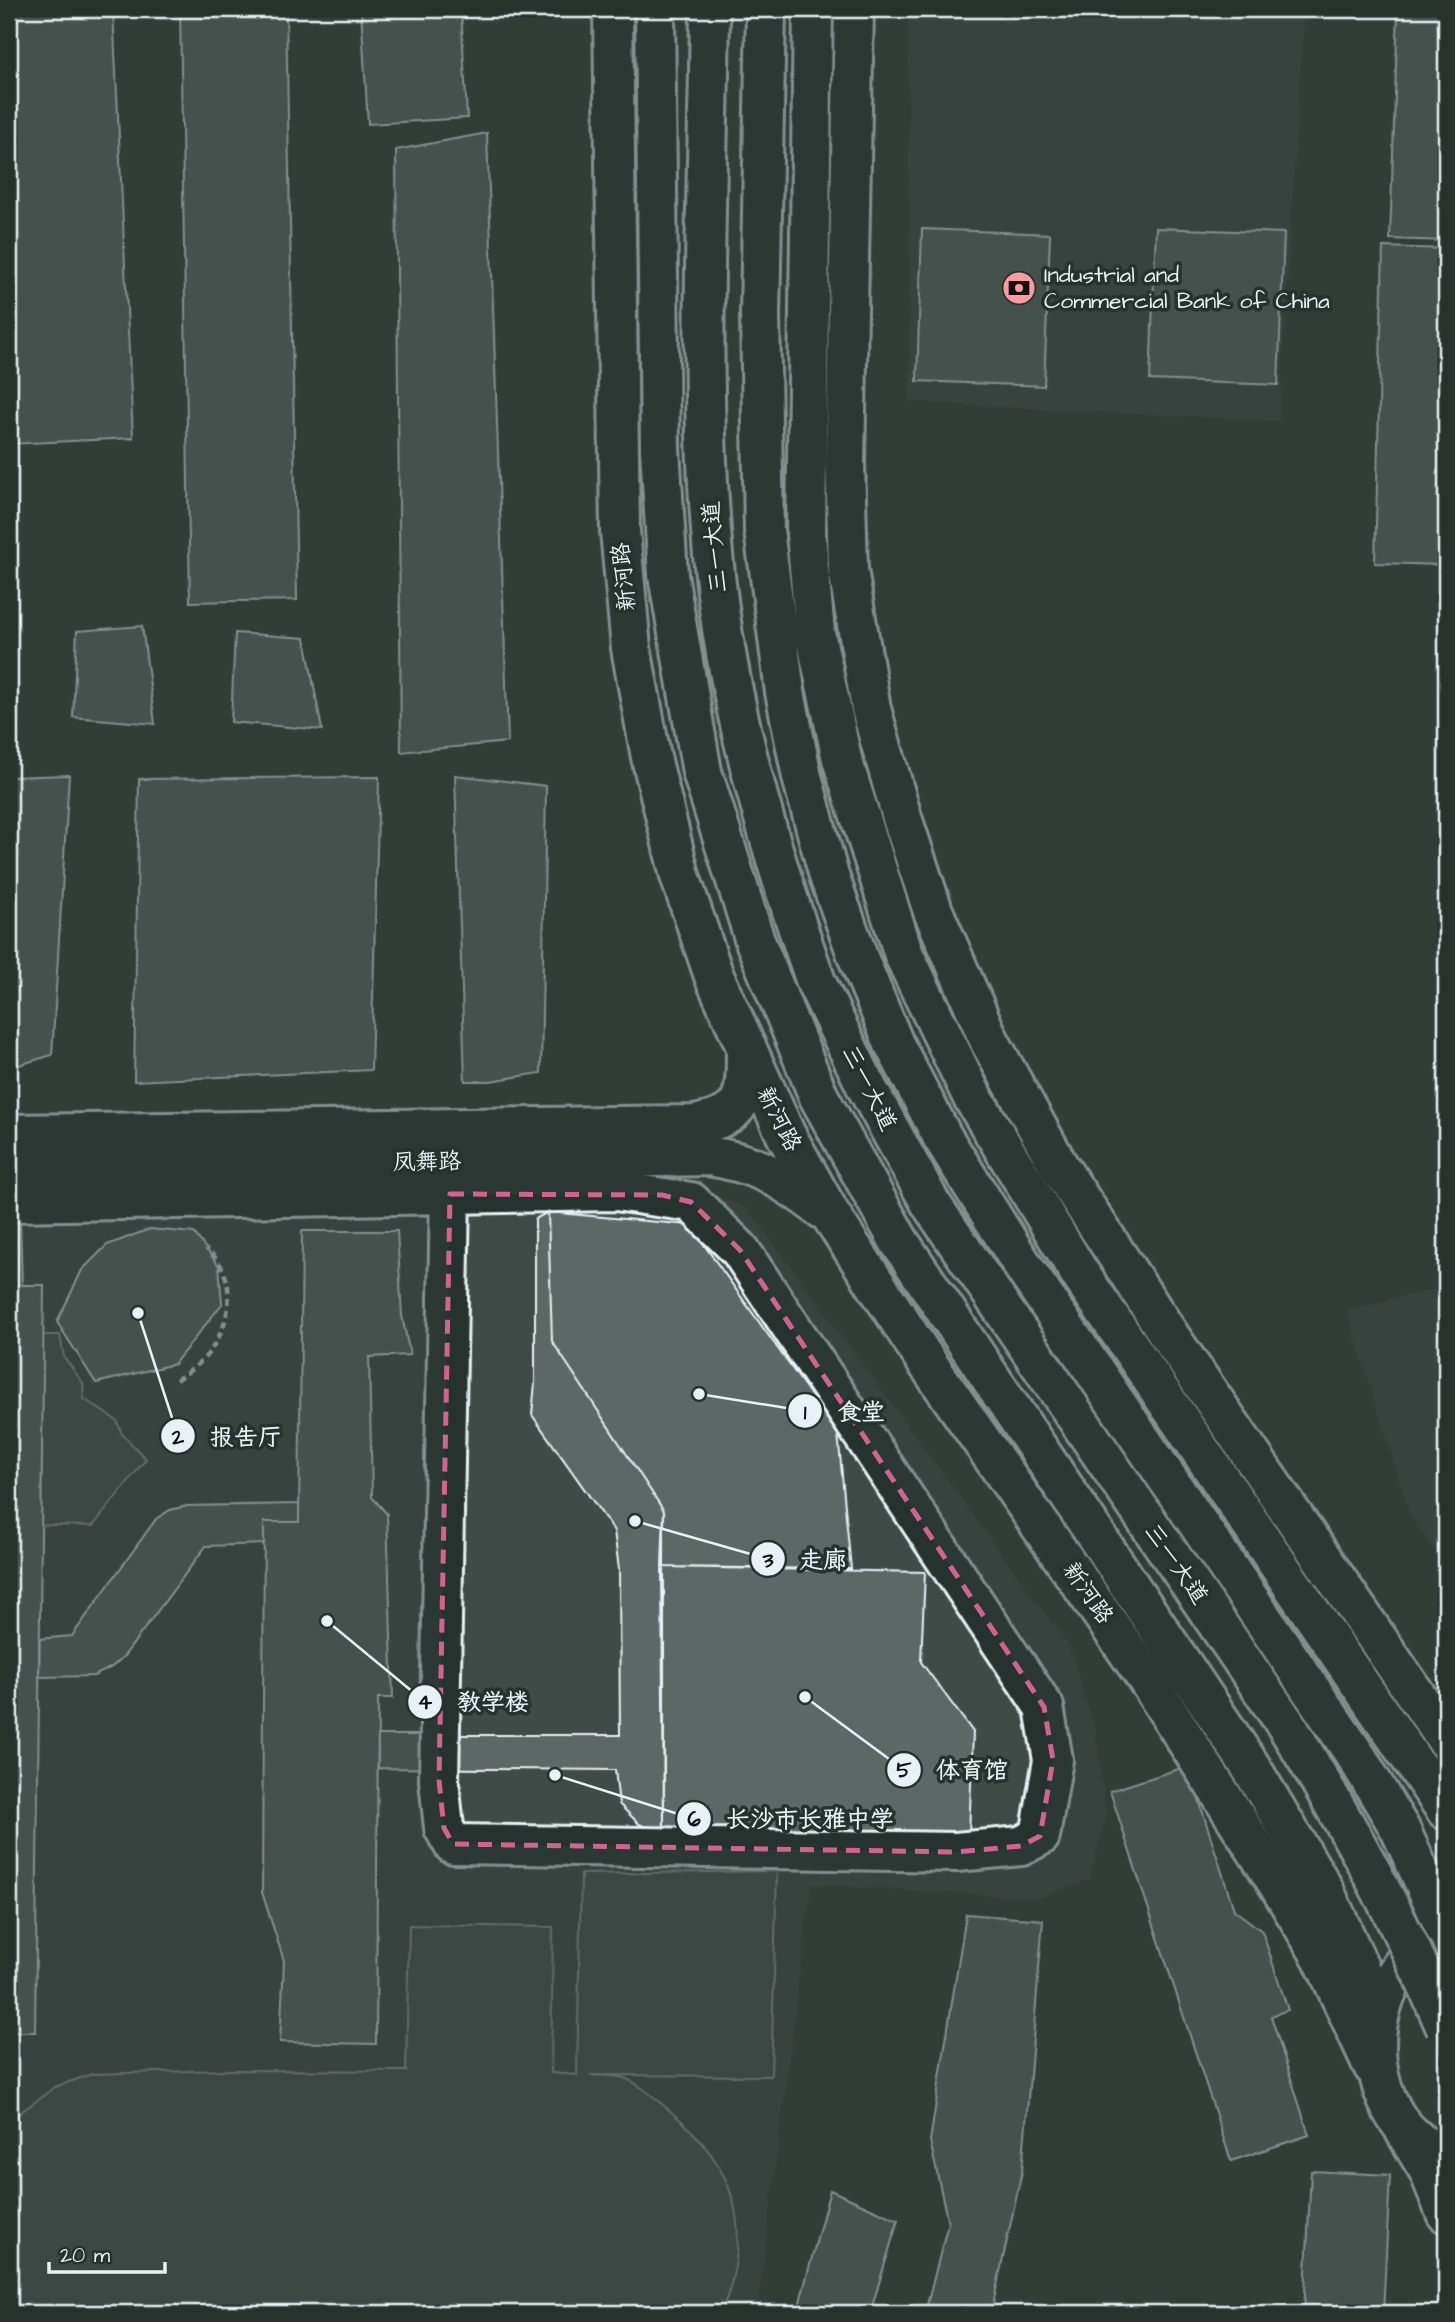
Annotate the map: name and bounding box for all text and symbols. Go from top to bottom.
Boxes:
place label: Industrial and Commercial Bank of China [1044,259,1330,317]
bank icon: Industrial and Commercial Bank of China [1000,269,1038,307]
street label: 三一大道 [695,500,735,594]
street label: 新河路 [604,541,644,613]
street label: 三一大道 [834,1040,904,1136]
street label: 新河路 [749,1081,809,1157]
street label: 凤舞路 [392,1145,462,1179]
callout: 食堂 [788,1389,899,1434]
text: 食堂 [837,1396,885,1430]
text: 1 [804,1398,807,1427]
callout: 报告厅 [161,1414,296,1459]
text: 报告厅 [210,1421,282,1455]
text: 2 [171,1423,185,1452]
street label: 三一大道 [1137,1517,1215,1611]
callout: 走廊 [750,1537,861,1582]
text: 走廊 [799,1544,847,1578]
text: 3 [762,1546,774,1575]
street label: 新河路 [1055,1556,1121,1630]
callout: 教学楼 [408,1679,543,1724]
text: 教学楼 [457,1686,529,1720]
text: 4 [418,1688,433,1717]
callout: 体育馆 [887,1747,1022,1792]
text: 体育馆 [936,1754,1008,1788]
text: 5 [897,1756,913,1785]
callout: 长沙市长雅中学 [677,1796,908,1841]
text: 长沙市长雅中学 [726,1803,894,1837]
text: 6 [687,1805,701,1834]
scale bar [49,2231,164,2275]
text: 20 m [60,2241,111,2270]

